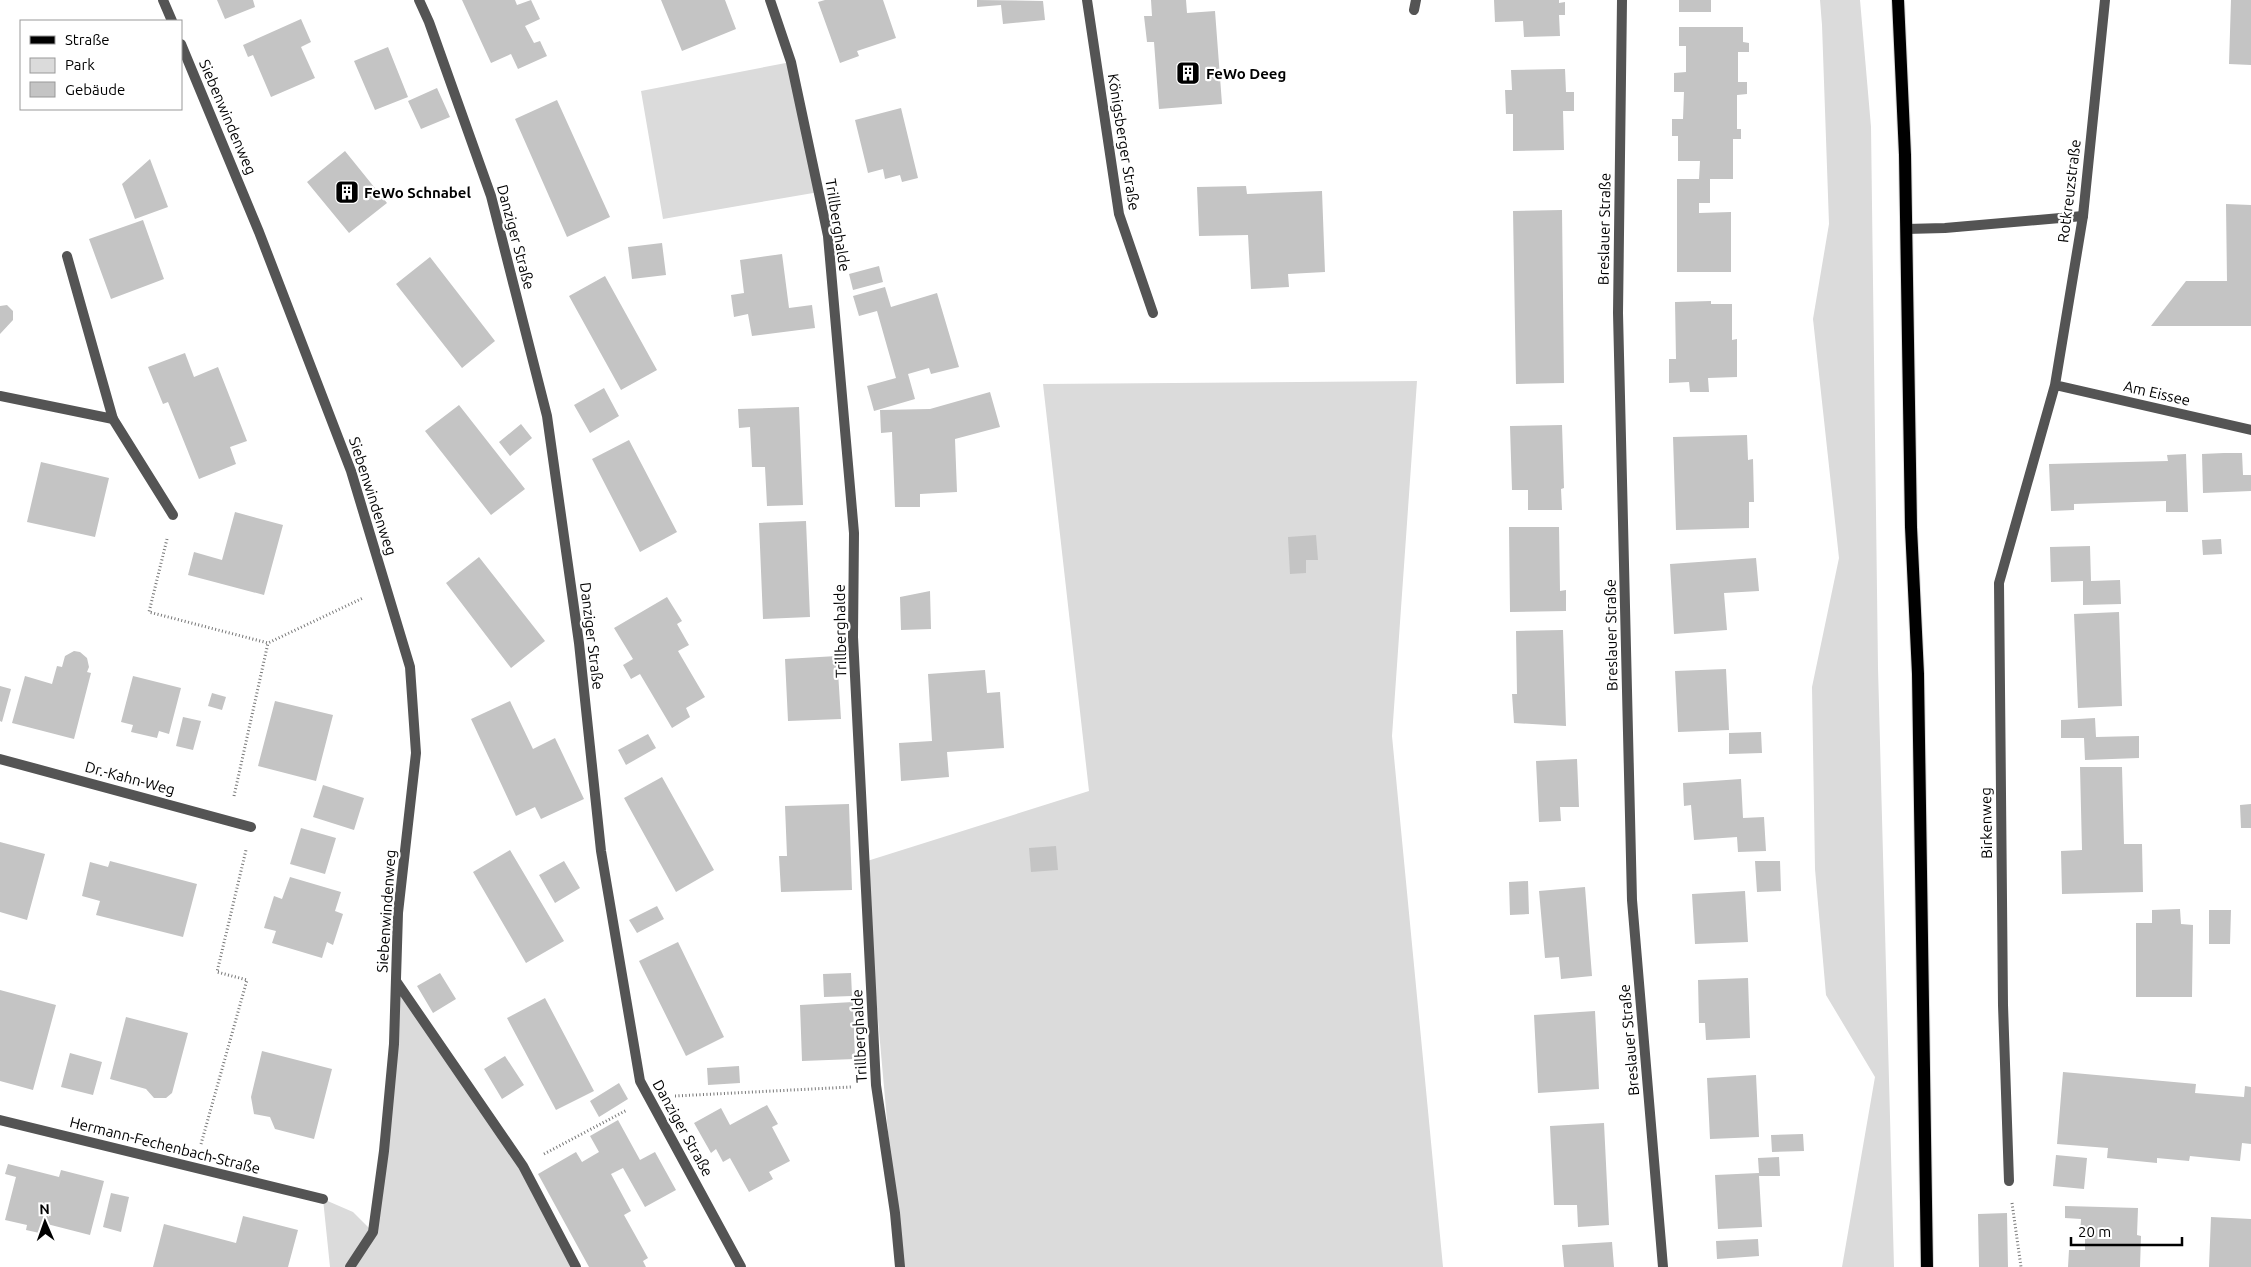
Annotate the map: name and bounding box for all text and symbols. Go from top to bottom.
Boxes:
legend [20,20,182,110]
text: Straße [65,31,109,48]
text: Park [65,56,95,73]
street label: Siebenwindenweg [196,57,260,177]
building icon: FeWo Deeg [1175,60,1201,86]
place label: FeWo Deeg [1206,65,1286,82]
street label: Königsberger Straße [1105,72,1143,212]
text: Gebäude [65,81,125,98]
street label: Rotkreuzstraße [2054,138,2084,244]
street label: Breslauer Straße [1595,173,1613,285]
street label: Trillberghalde [822,177,854,273]
building icon: FeWo Schnabel [334,179,360,205]
street label: Danziger Straße [494,183,538,291]
place label: FeWo Schnabel [364,184,471,201]
street label: Am Eissee [2122,377,2192,409]
street label: Siebenwindenweg [346,435,400,557]
street label: Breslauer Straße [1602,579,1620,691]
street label: Danziger Straße [577,581,607,691]
street label: Trillberghalde [831,584,849,678]
street label: Dr.-Kahn-Weg [83,758,177,798]
street label: Birkenweg [1977,787,1995,859]
street label: Siebenwindenweg [373,849,399,973]
street label: Breslauer Straße [1616,983,1642,1097]
street label: Trillberghalde [848,989,870,1083]
street label: Danziger Straße [649,1077,717,1179]
street label: Hermann-Fechenbach-Straße [68,1113,262,1177]
north arrow [20,1197,70,1247]
text: N [39,1201,50,1217]
scale bar [2071,1214,2182,1246]
text: 20 m [2078,1223,2111,1240]

